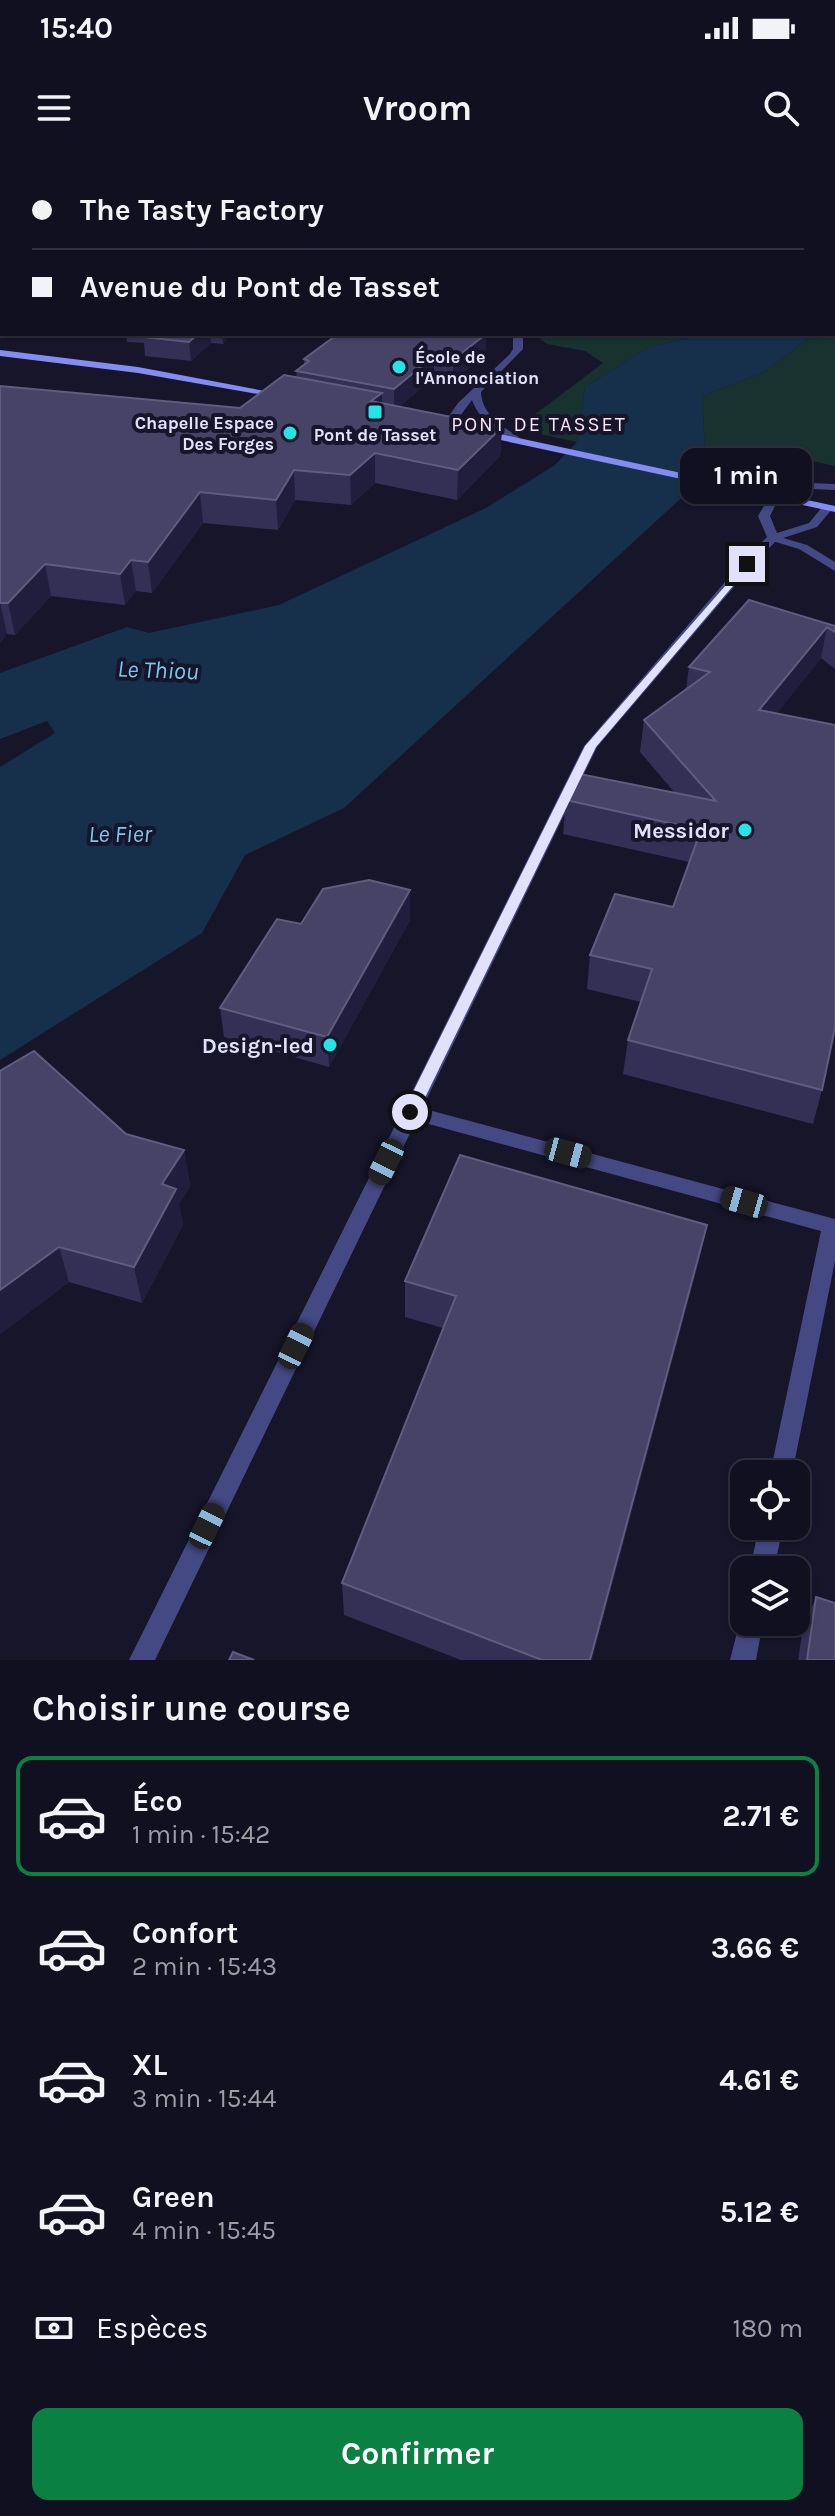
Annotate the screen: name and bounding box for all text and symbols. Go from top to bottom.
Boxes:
text: 15:40 [40,10,113,46]
icon: menu [32,86,76,130]
icon: search [759,86,803,130]
text: Vroom [363,87,472,129]
text: The Tasty Factory [80,192,324,228]
text: Avenue du Pont de Tasset [80,269,440,305]
place label: École de l'Annonciation [415,345,539,389]
marker: École de l'Annonciation [390,358,408,376]
marker: Pont de Tasset [366,403,384,421]
place label: Chapelle Espace Des Forges [135,412,274,455]
district label: PONT DE TASSET [451,413,627,436]
marker: Chapelle Espace Des Forges [281,424,299,442]
place label: Pont de Tasset [314,424,436,446]
callout: 1 min [681,448,813,504]
text: 1 min [713,460,779,491]
route end [729,546,765,582]
water label: Le Thiou [117,655,199,685]
place label: Messidor [633,818,729,844]
water label: Le Fier [88,820,153,848]
marker: Messidor [736,821,754,839]
place label: Design-led [202,1033,314,1059]
marker: Design-led [321,1036,339,1054]
route start [392,1094,428,1130]
car [365,1135,407,1189]
car [542,1135,594,1171]
car [718,1184,770,1220]
car [275,1319,317,1373]
map controls [730,1460,810,1636]
button: locate [730,1460,810,1540]
car [186,1499,228,1553]
button: layers [730,1556,810,1636]
text: Choisir une course [32,1687,351,1729]
icon: car [36,1780,108,1852]
text: Éco [132,1783,182,1819]
text: 2.71 € [722,1798,799,1834]
text: 1 min · 15:42 [132,1819,270,1850]
icon: car [36,1912,108,1984]
text: Confort [132,1915,238,1951]
text: 3.66 € [711,1930,799,1966]
text: 2 min · 15:43 [132,1951,277,1982]
icon: car [36,2044,108,2116]
text: XL [132,2047,167,2083]
text: 4.61 € [719,2062,799,2098]
text: 3 min · 15:44 [132,2083,277,2114]
icon: car [36,2176,108,2248]
text: Green [132,2179,215,2215]
text: 5.12 € [720,2194,799,2230]
text: 4 min · 15:45 [132,2215,276,2246]
icon: cash [32,2306,76,2350]
text: Espèces [96,2310,208,2346]
text: 180 m [733,2313,803,2344]
button: Confirmer [32,2408,803,2500]

